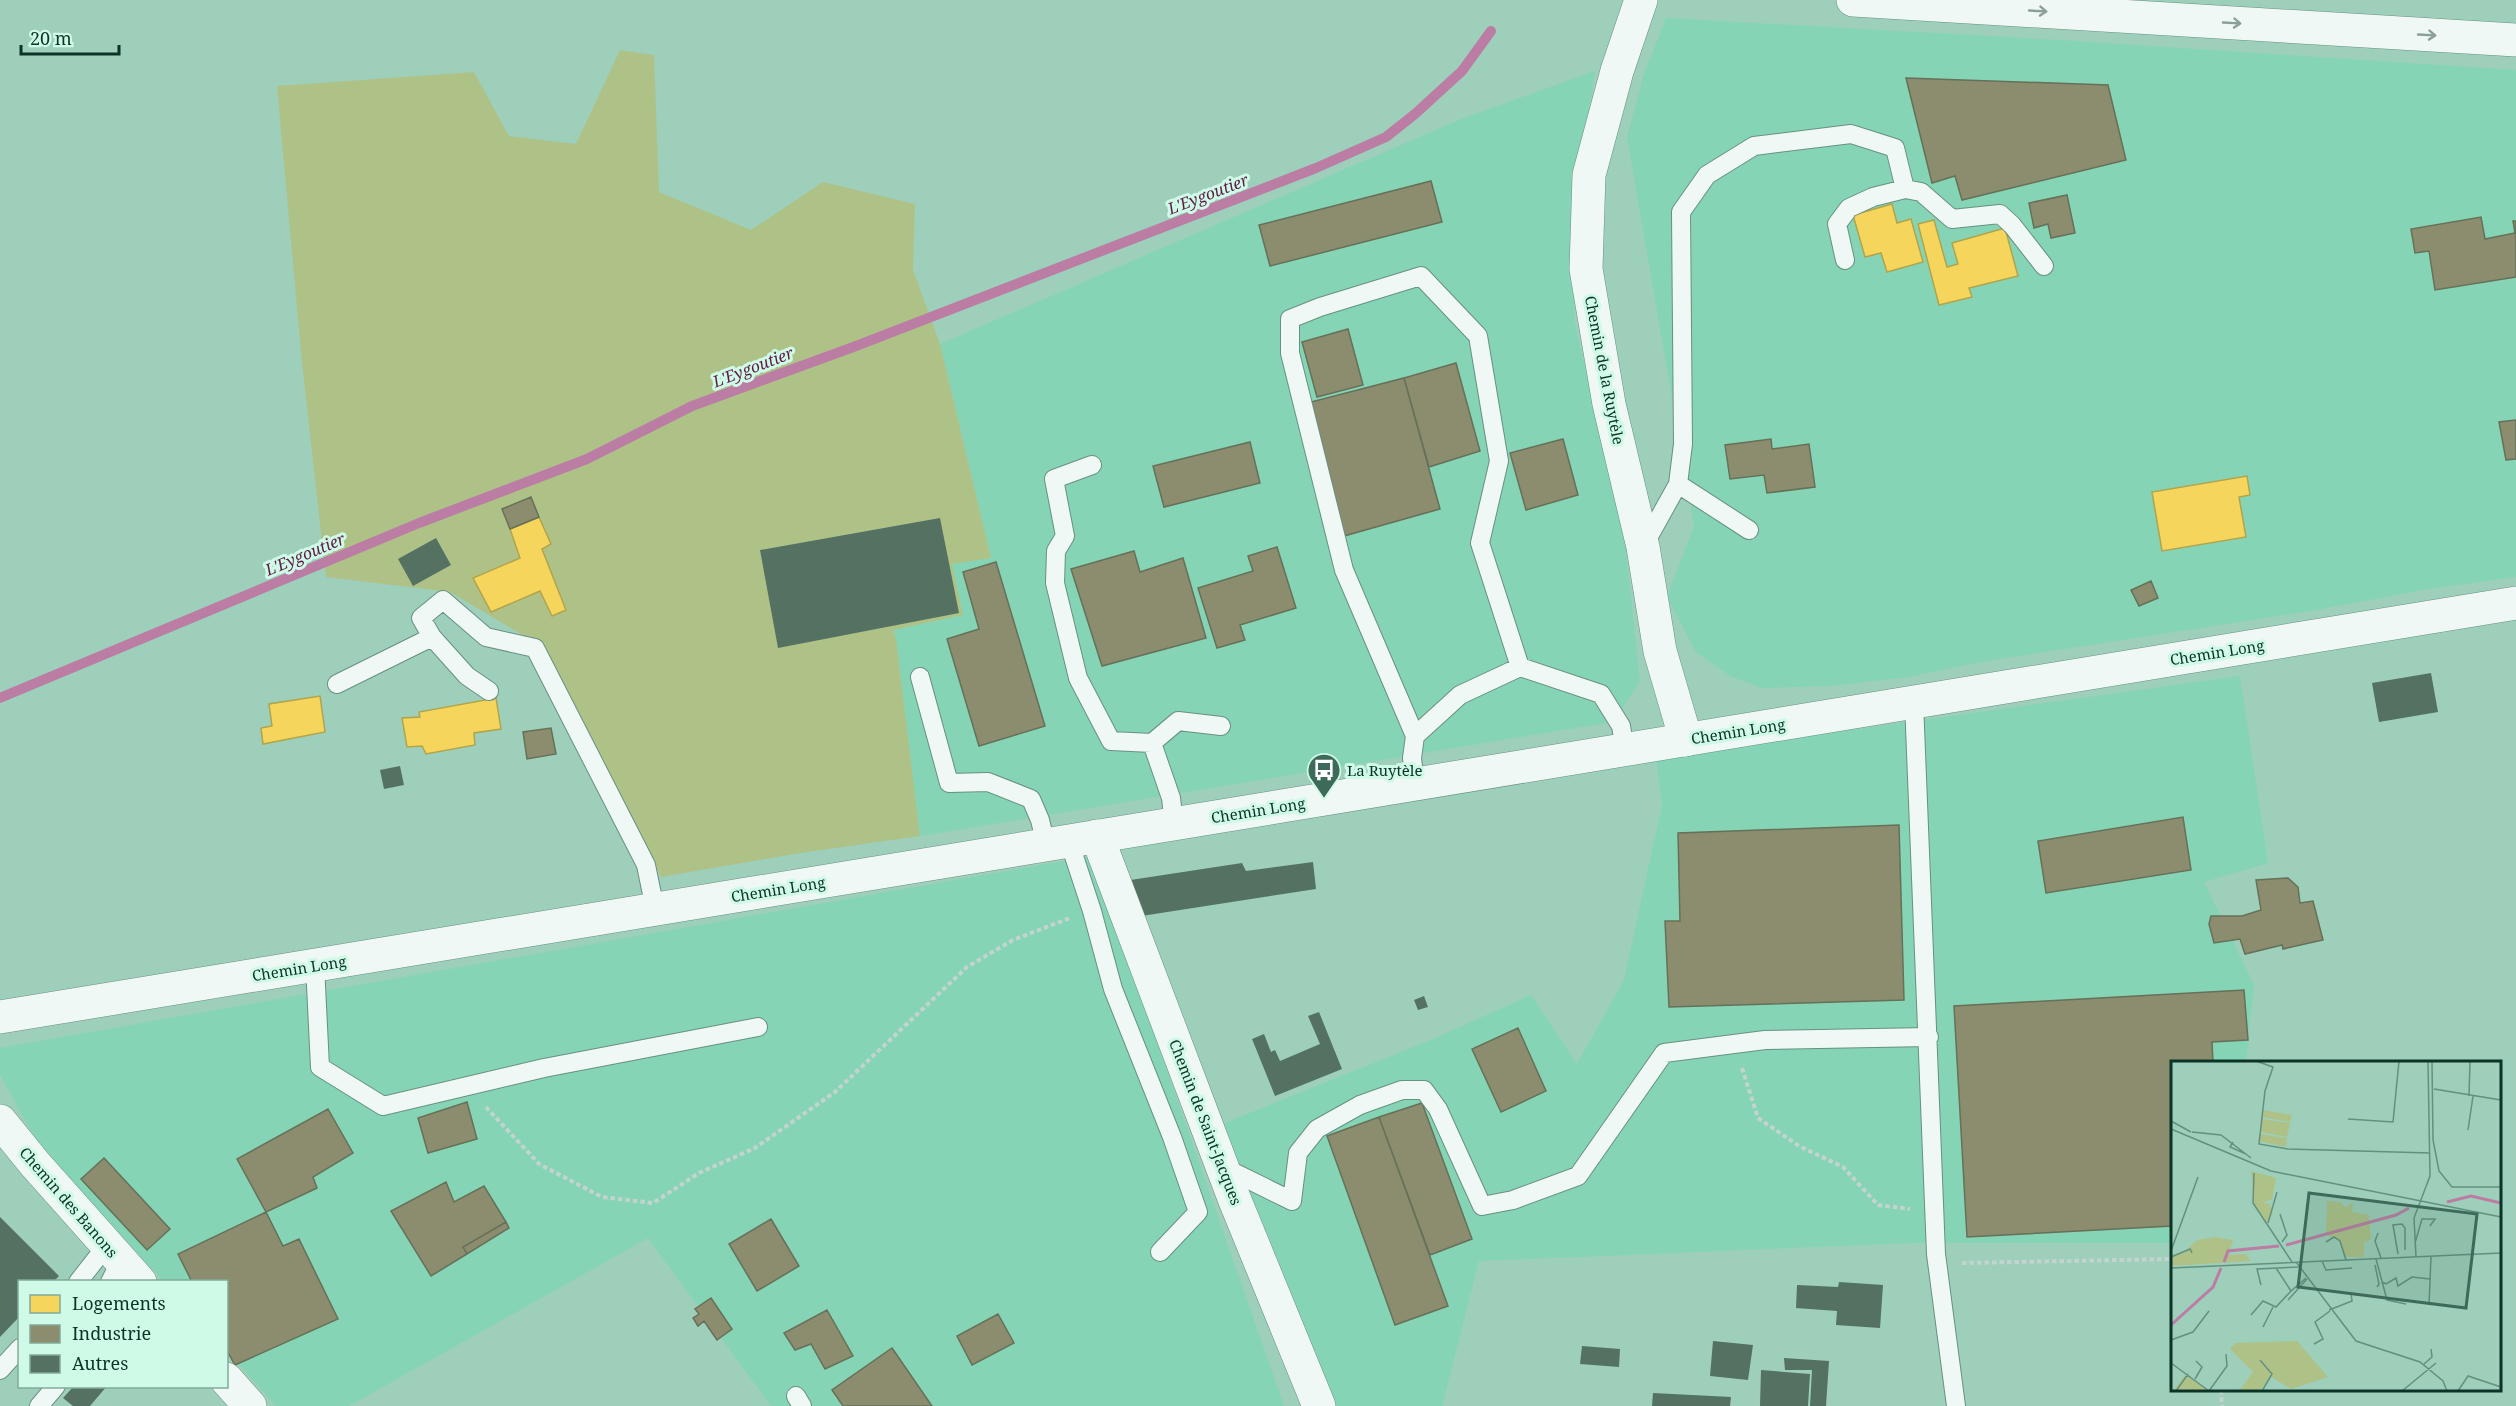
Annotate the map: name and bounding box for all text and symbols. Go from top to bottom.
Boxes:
one-way arrow [2027,6,2047,17]
scale bar [21,18,118,56]
one-way arrow [2222,18,2242,29]
text: 20 m [30,26,72,50]
one-way arrow [2416,29,2436,40]
water label: L'Eygoutier [1164,168,1252,220]
street label: Chemin de la Ruytèle [1581,294,1629,446]
water label: L'Eygoutier [709,341,797,393]
water label: L'Eygoutier [261,527,349,581]
street label: Chemin Long [2168,635,2266,669]
street label: Chemin Long [1689,714,1787,748]
bus stop icon: La Ruytèle [1306,752,1342,799]
place label: La Ruytèle [1347,760,1423,780]
street label: Chemin Long [1209,793,1307,827]
street label: Chemin Long [729,872,827,906]
street label: Chemin Long [250,951,348,985]
street label: Chemin de Saint-Jacques [1165,1036,1247,1208]
inset map [2171,1061,2501,1391]
street label: Chemin des Banons [15,1143,123,1262]
legend [18,1280,228,1388]
text: Logements [72,1291,166,1315]
text: Industrie [72,1321,151,1345]
text: Autres [72,1351,128,1375]

